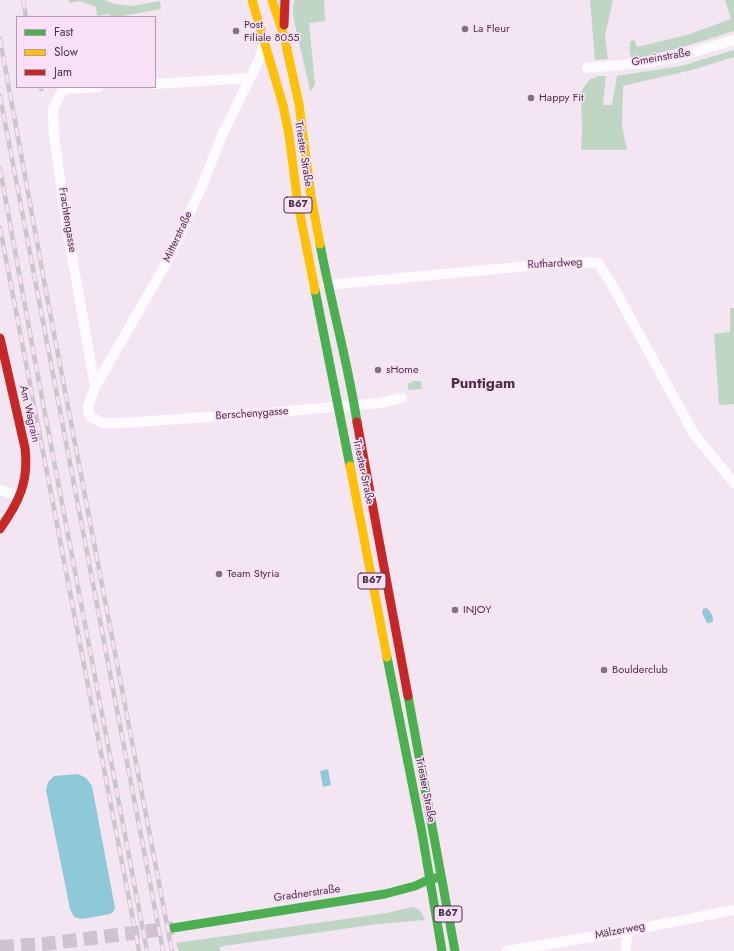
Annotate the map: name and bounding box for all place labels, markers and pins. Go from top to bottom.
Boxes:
place label: Post Filiale 8055 [244,18,300,44]
place label: La Fleur [473,22,510,36]
marker: La Fleur [460,24,470,34]
marker: Post Filiale 8055 [231,26,241,36]
place label: Happy Fit [539,91,584,105]
marker: Happy Fit [526,93,536,103]
place label: sHome [386,363,419,377]
marker: sHome [373,365,383,375]
place label: Team Styria [227,567,279,581]
marker: Team Styria [214,569,224,579]
place label: INJOY [463,603,491,617]
marker: INJOY [450,605,460,615]
place label: Boulderclub [612,663,668,677]
marker: Boulderclub [599,665,609,675]

